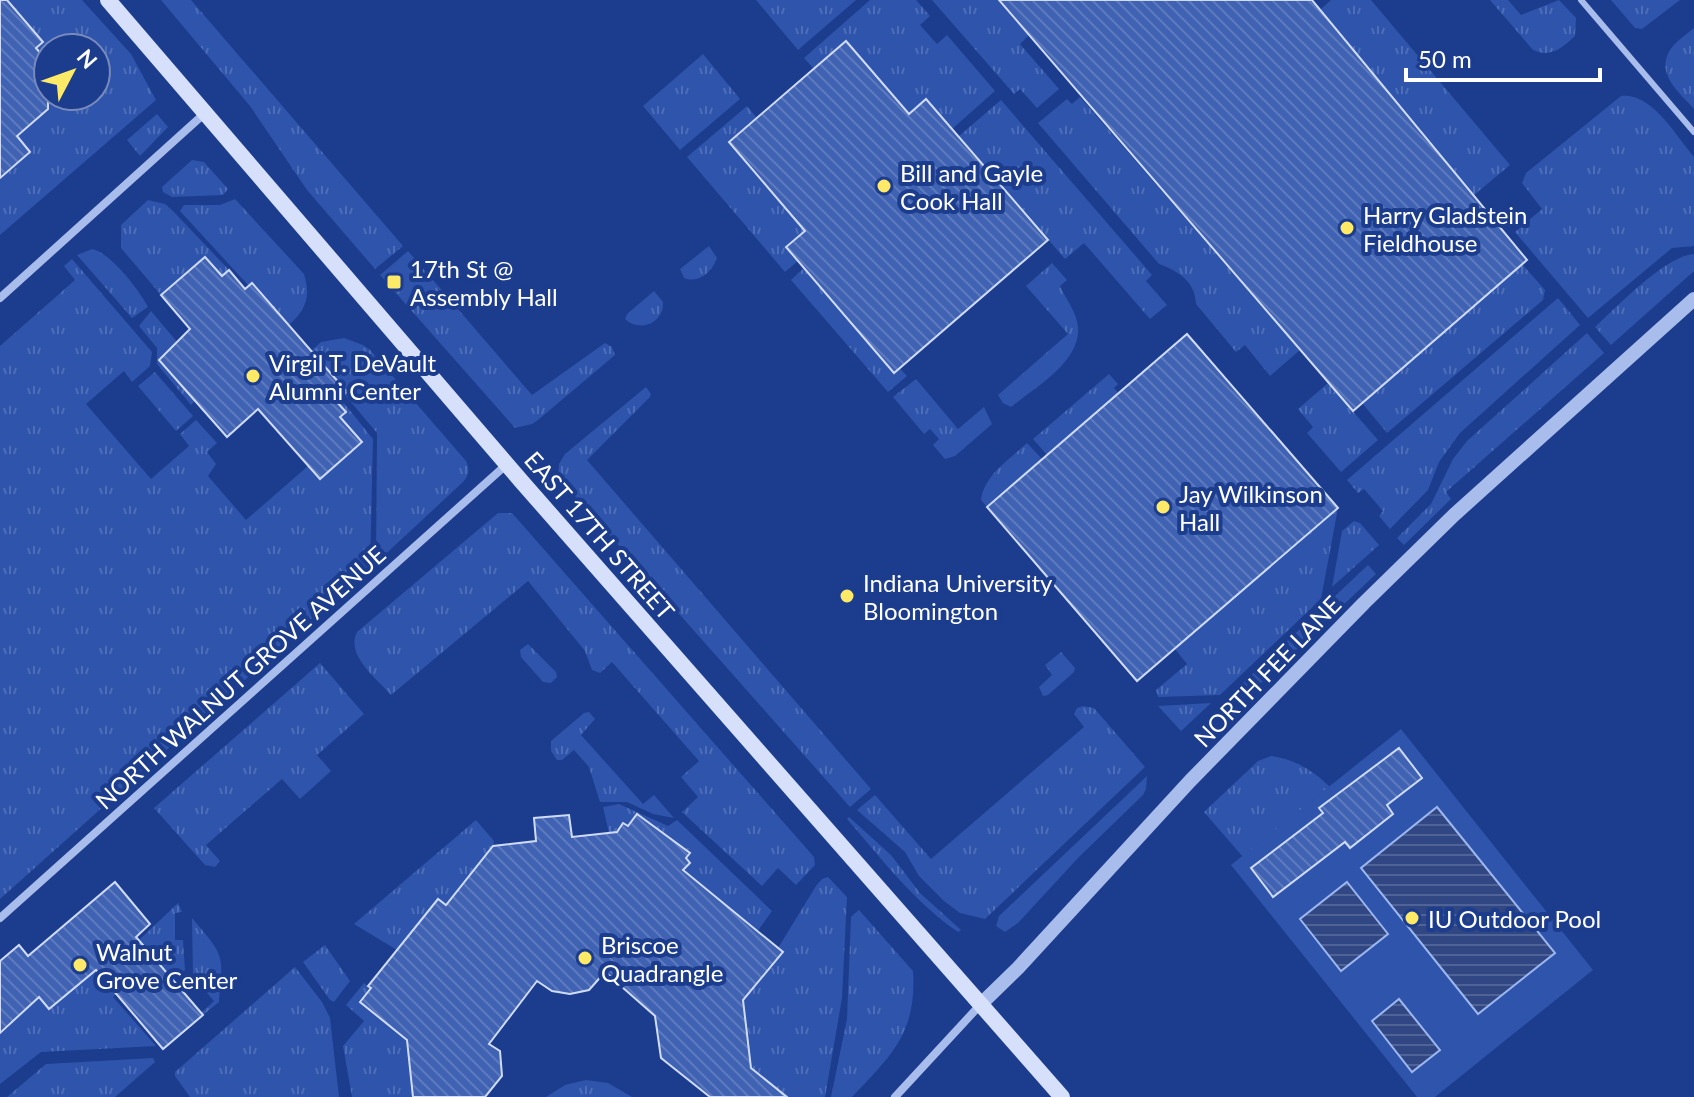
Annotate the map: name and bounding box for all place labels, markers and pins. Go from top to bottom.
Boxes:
place label: Bill and Gayle Cook Hall [900,158,1043,215]
marker: Bill and Gayle Cook Hall [875,177,893,195]
place label: Harry Gladstein Fieldhouse [1363,200,1528,257]
marker: Harry Gladstein Fieldhouse [1338,219,1356,237]
place label: 17th St @ Assembly Hall [410,254,558,311]
marker: 17th St @ Assembly Hall [385,273,403,291]
place label: Virgil T. DeVault Alumni Center [269,348,436,405]
marker: Virgil T. DeVault Alumni Center [244,367,262,385]
place label: Jay Wilkinson Hall [1179,479,1323,536]
marker: Jay Wilkinson Hall [1154,498,1172,516]
place label: Indiana University Bloomington [863,568,1053,625]
marker: Indiana University Bloomington [838,587,856,605]
place label: IU Outdoor Pool [1428,904,1601,933]
marker: IU Outdoor Pool [1403,909,1421,927]
place label: Briscoe Quadrangle [601,930,723,987]
place label: Walnut Grove Center [96,937,238,994]
marker: Briscoe Quadrangle [576,949,594,967]
marker: Walnut Grove Center [71,956,89,974]

